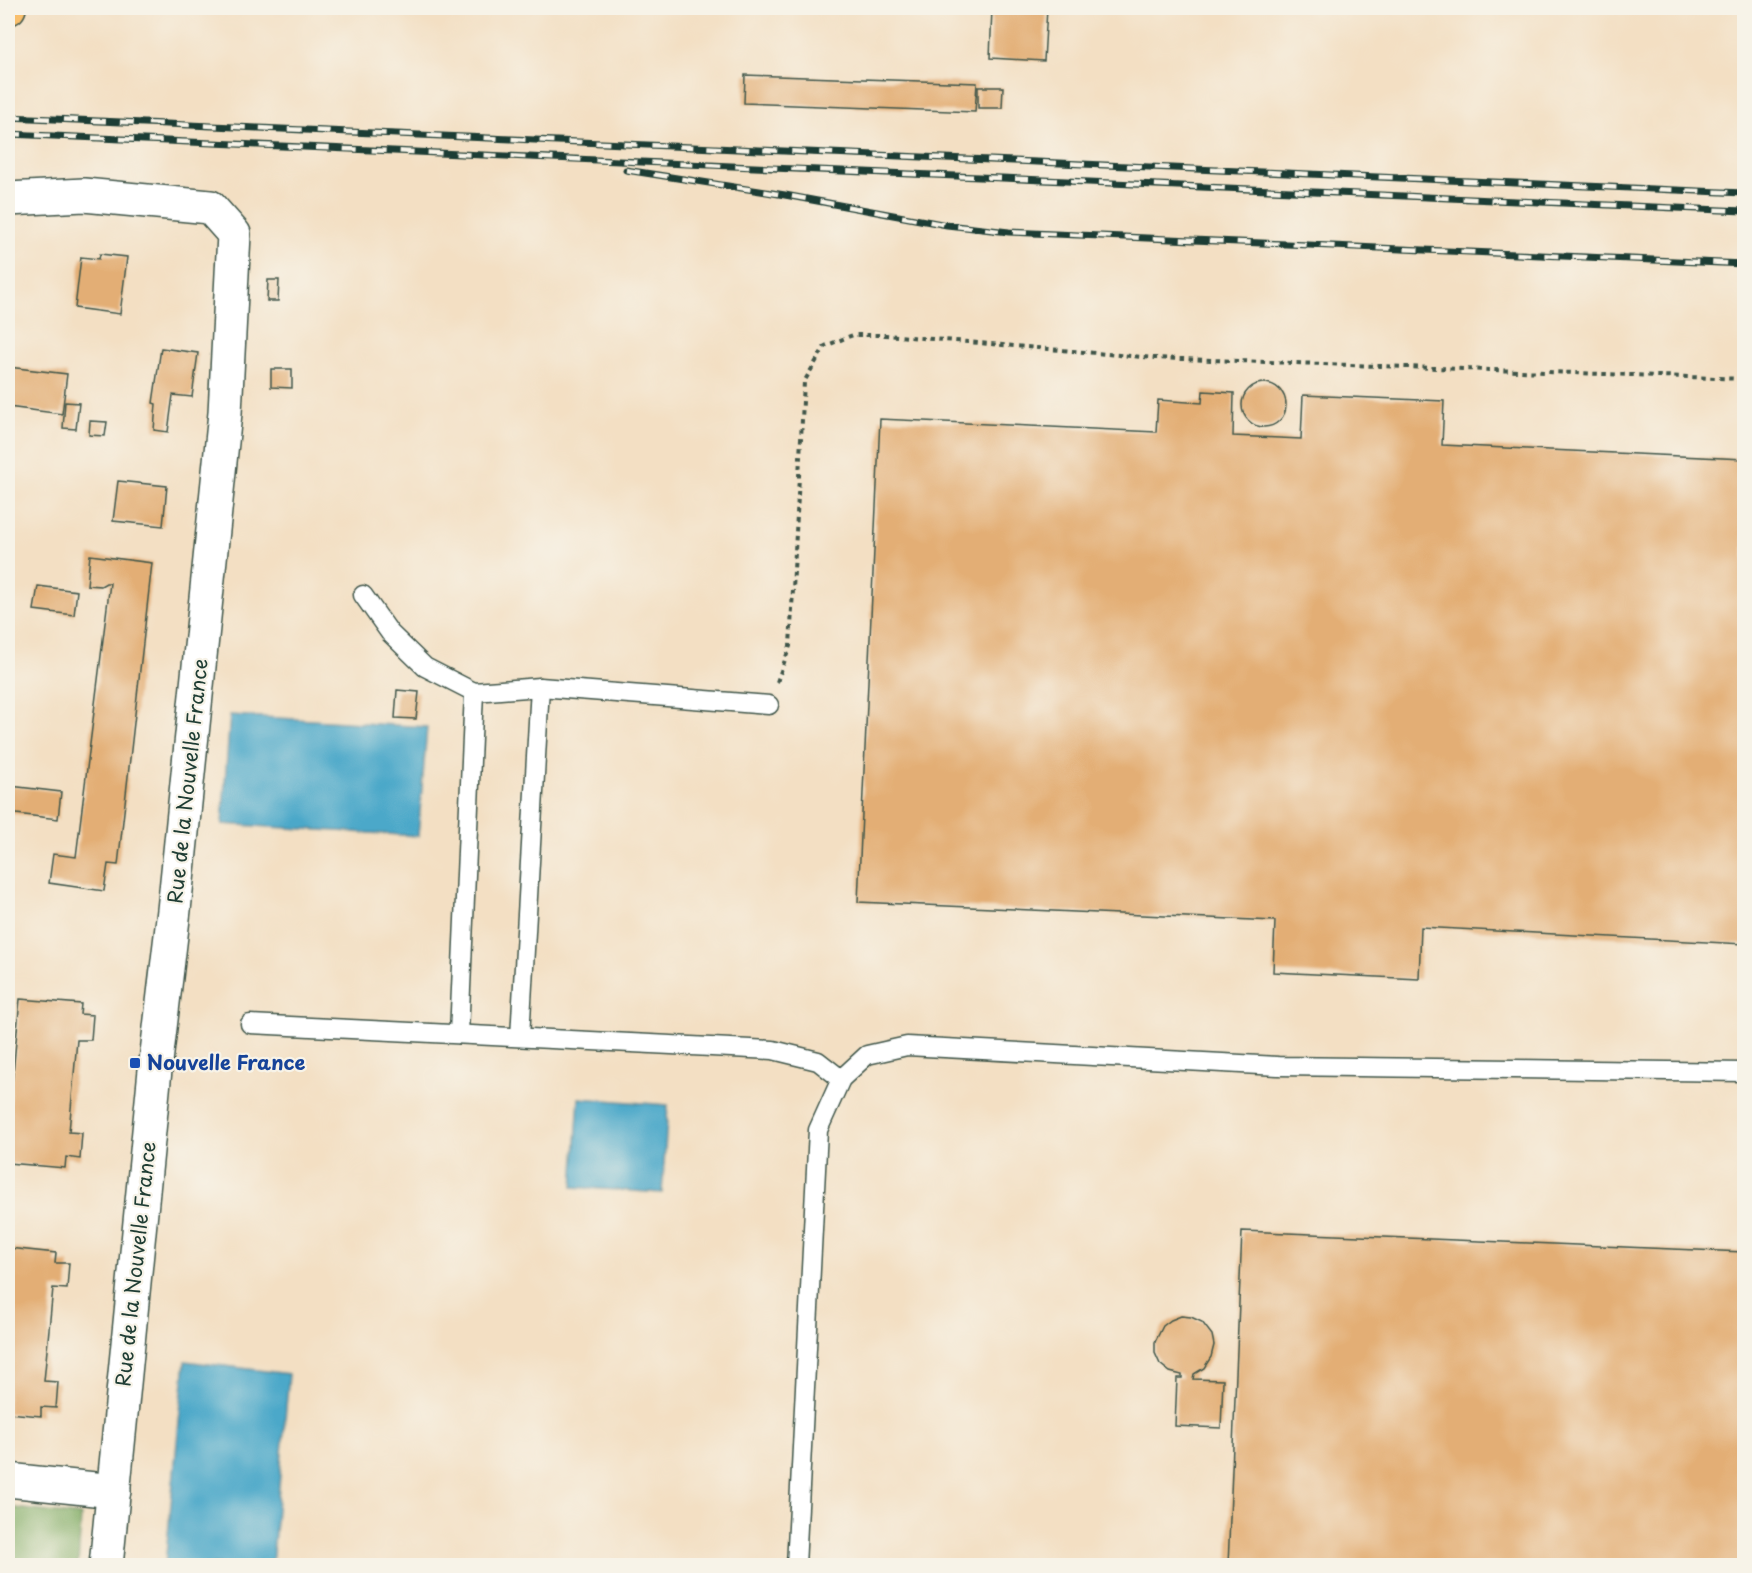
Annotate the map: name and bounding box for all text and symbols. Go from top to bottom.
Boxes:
street label: Rue de la Nouvelle France [159,657,215,905]
place label: Nouvelle France [147,1047,306,1077]
marker: Nouvelle France [128,1056,142,1070]
street label: Rue de la Nouvelle France [107,1140,163,1388]

